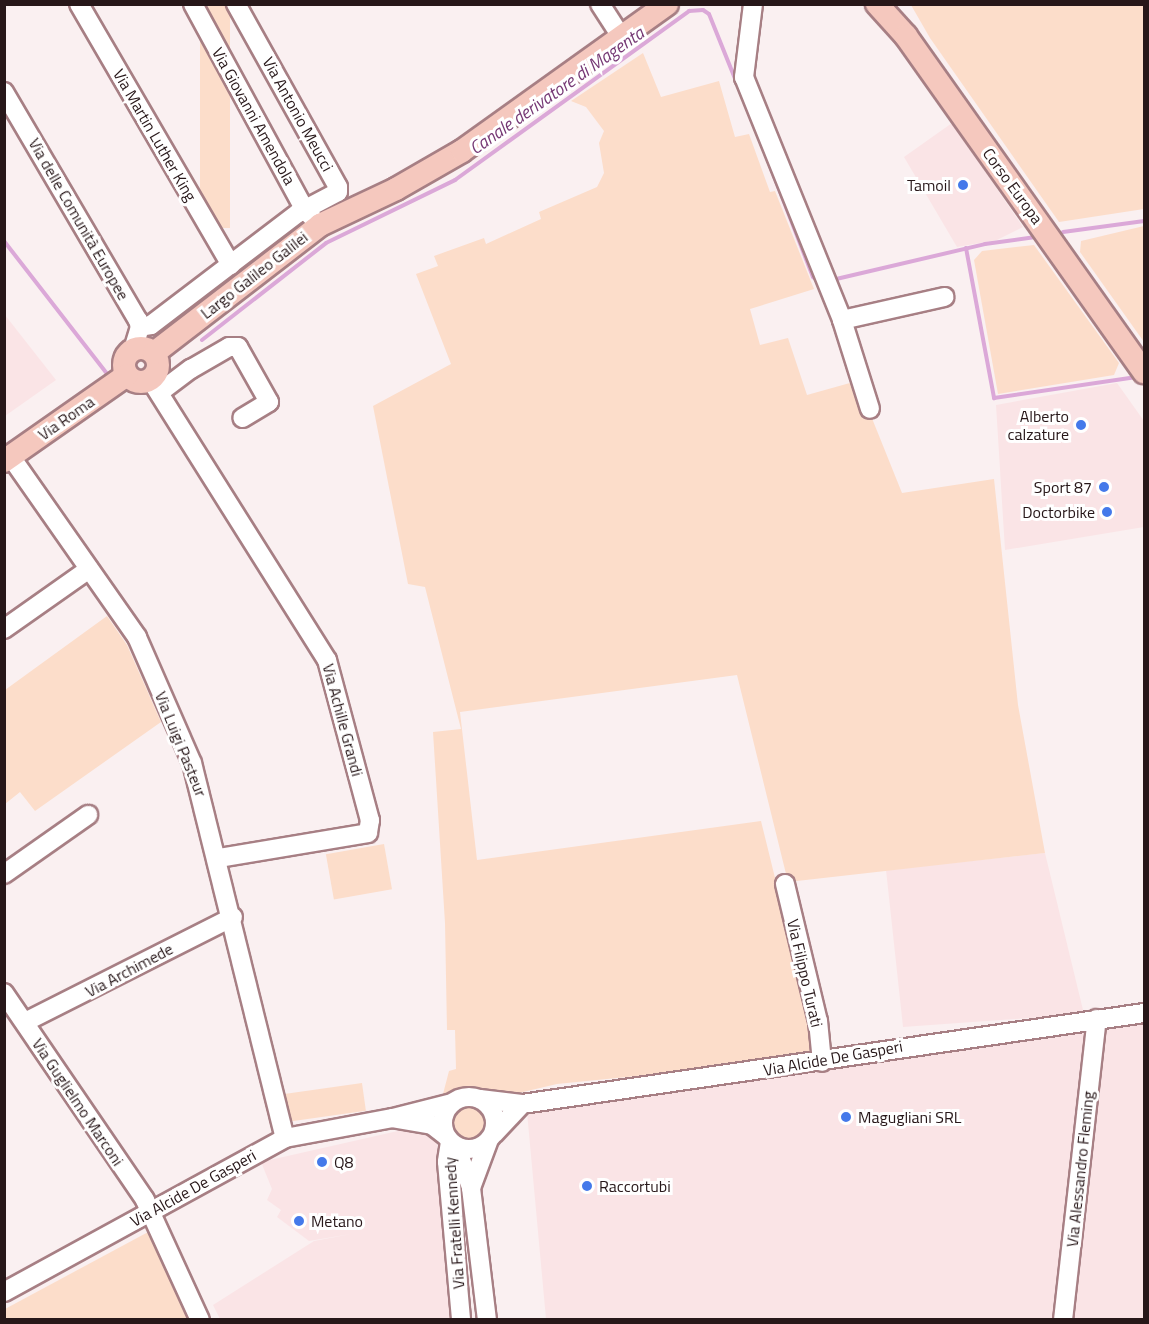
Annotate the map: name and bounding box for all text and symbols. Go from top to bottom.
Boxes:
water label: Canale derivatore di Magenta [466,23,648,159]
street label: Via Giovanni Amendola [208,44,300,188]
street label: Via Antonio Meucci [259,53,337,175]
street label: Via Martin Luther King [109,65,201,205]
street label: Via delle Comunità Europee [25,135,133,303]
street label: Corso Europa [979,144,1047,228]
place label: Tamoil [907,175,951,195]
marker: Tamoil [956,178,970,192]
street label: Largo Galileo Galilei [197,227,311,323]
street label: Via Roma [34,392,98,444]
place label: Alberto calzature [1007,406,1069,444]
marker: Alberto calzature [1074,418,1088,432]
place label: Sport 87 [1034,477,1092,497]
marker: Sport 87 [1097,480,1111,494]
place label: Doctorbike [1022,502,1095,522]
marker: Doctorbike [1100,505,1114,519]
street label: Via Achille Grandi [319,662,367,778]
street label: Via Luigi Pasteur [151,689,211,799]
street label: Via Filippo Turati [783,917,827,1029]
street label: Via Archimede [82,939,176,1001]
street label: Via Guglielmo Marconi [28,1035,128,1169]
street label: Via Alcide De Gasperi [762,1036,904,1080]
street label: Via Alessandro Fleming [1062,1090,1098,1248]
place label: Magugliani SRL [858,1107,961,1127]
marker: Magugliani SRL [839,1110,853,1124]
street label: Via Alcide De Gasperi [127,1145,259,1231]
place label: Q8 [334,1152,354,1172]
marker: Q8 [315,1155,329,1169]
street label: Via Fratelli Kennedy [440,1156,468,1290]
place label: Raccortubi [599,1176,671,1196]
marker: Raccortubi [580,1179,594,1193]
place label: Metano [311,1211,363,1231]
marker: Metano [292,1214,306,1228]

